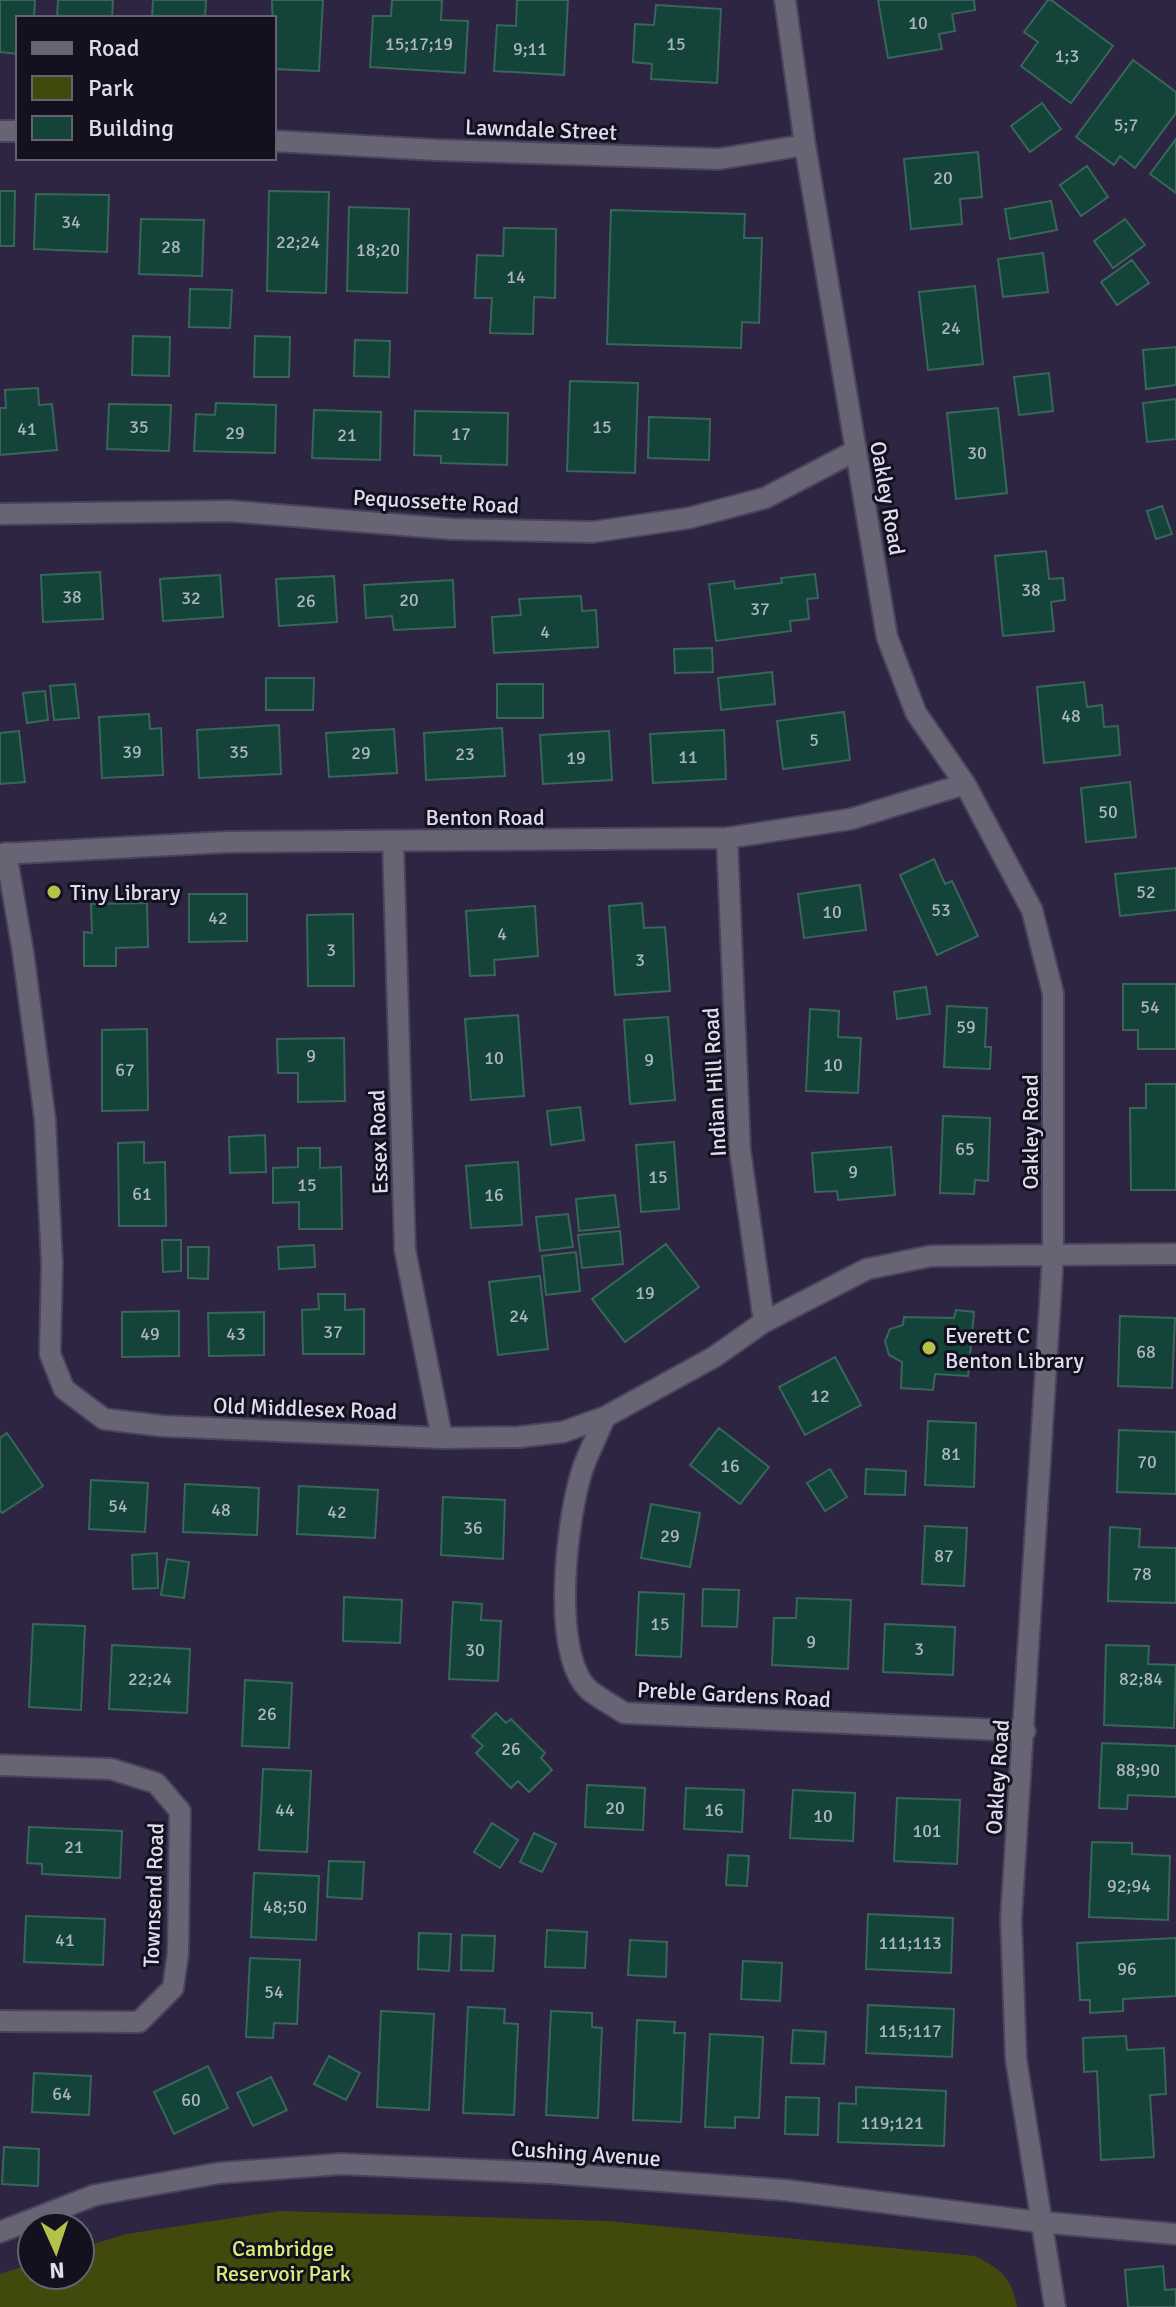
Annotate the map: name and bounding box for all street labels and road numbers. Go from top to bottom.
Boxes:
street label: Lawndale Street [464,113,618,146]
street label: Oakley Road [864,439,911,557]
street label: Pequossette Road [352,484,520,519]
street label: Benton Road [425,804,545,831]
street label: Indian Hill Road [697,1007,732,1157]
street label: Oakley Road [1017,1074,1044,1190]
street label: Essex Road [363,1089,394,1195]
street label: Old Middlesex Road [212,1392,398,1425]
street label: Preble Gardens Road [636,1676,832,1713]
street label: Oakley Road [980,1719,1015,1835]
street label: Townsend Road [137,1822,170,1968]
street label: Cushing Avenue [510,2135,662,2172]

